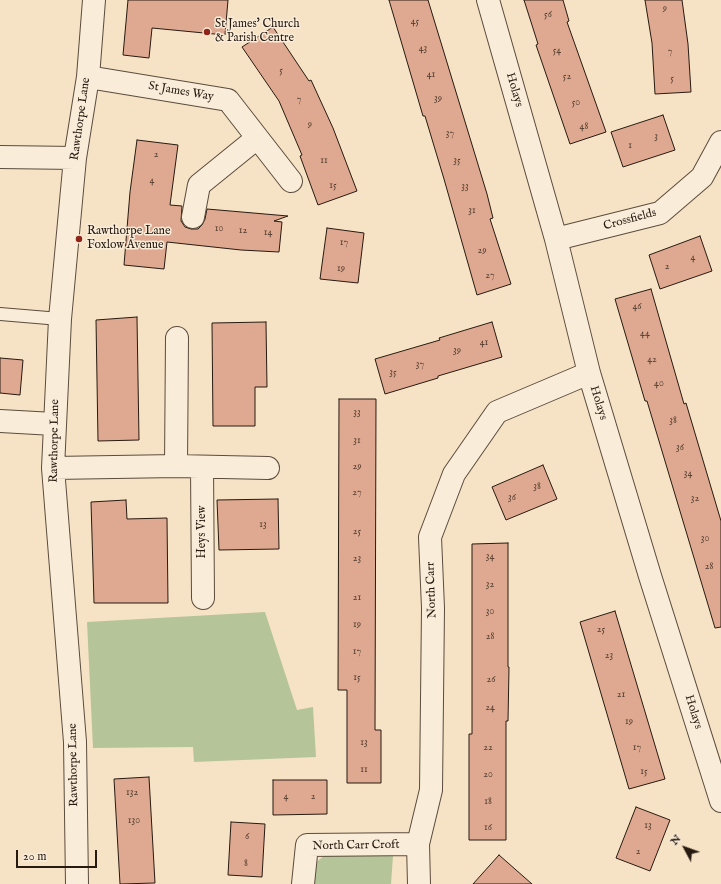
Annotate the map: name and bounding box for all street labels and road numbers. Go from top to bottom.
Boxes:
street label: Holays [502,71,526,109]
street label: Rawthorpe Lane [68,77,94,161]
street label: St James Way [147,79,215,105]
street label: Crossfields [602,206,658,234]
street label: Holays [586,384,610,422]
street label: Rawthorpe Lane [47,399,63,483]
street label: Heys View [196,506,210,558]
street label: North Carr [424,561,440,619]
street label: Holays [681,693,705,731]
street label: Rawthorpe Lane [66,723,82,807]
street label: North Carr Croft [312,838,400,854]

